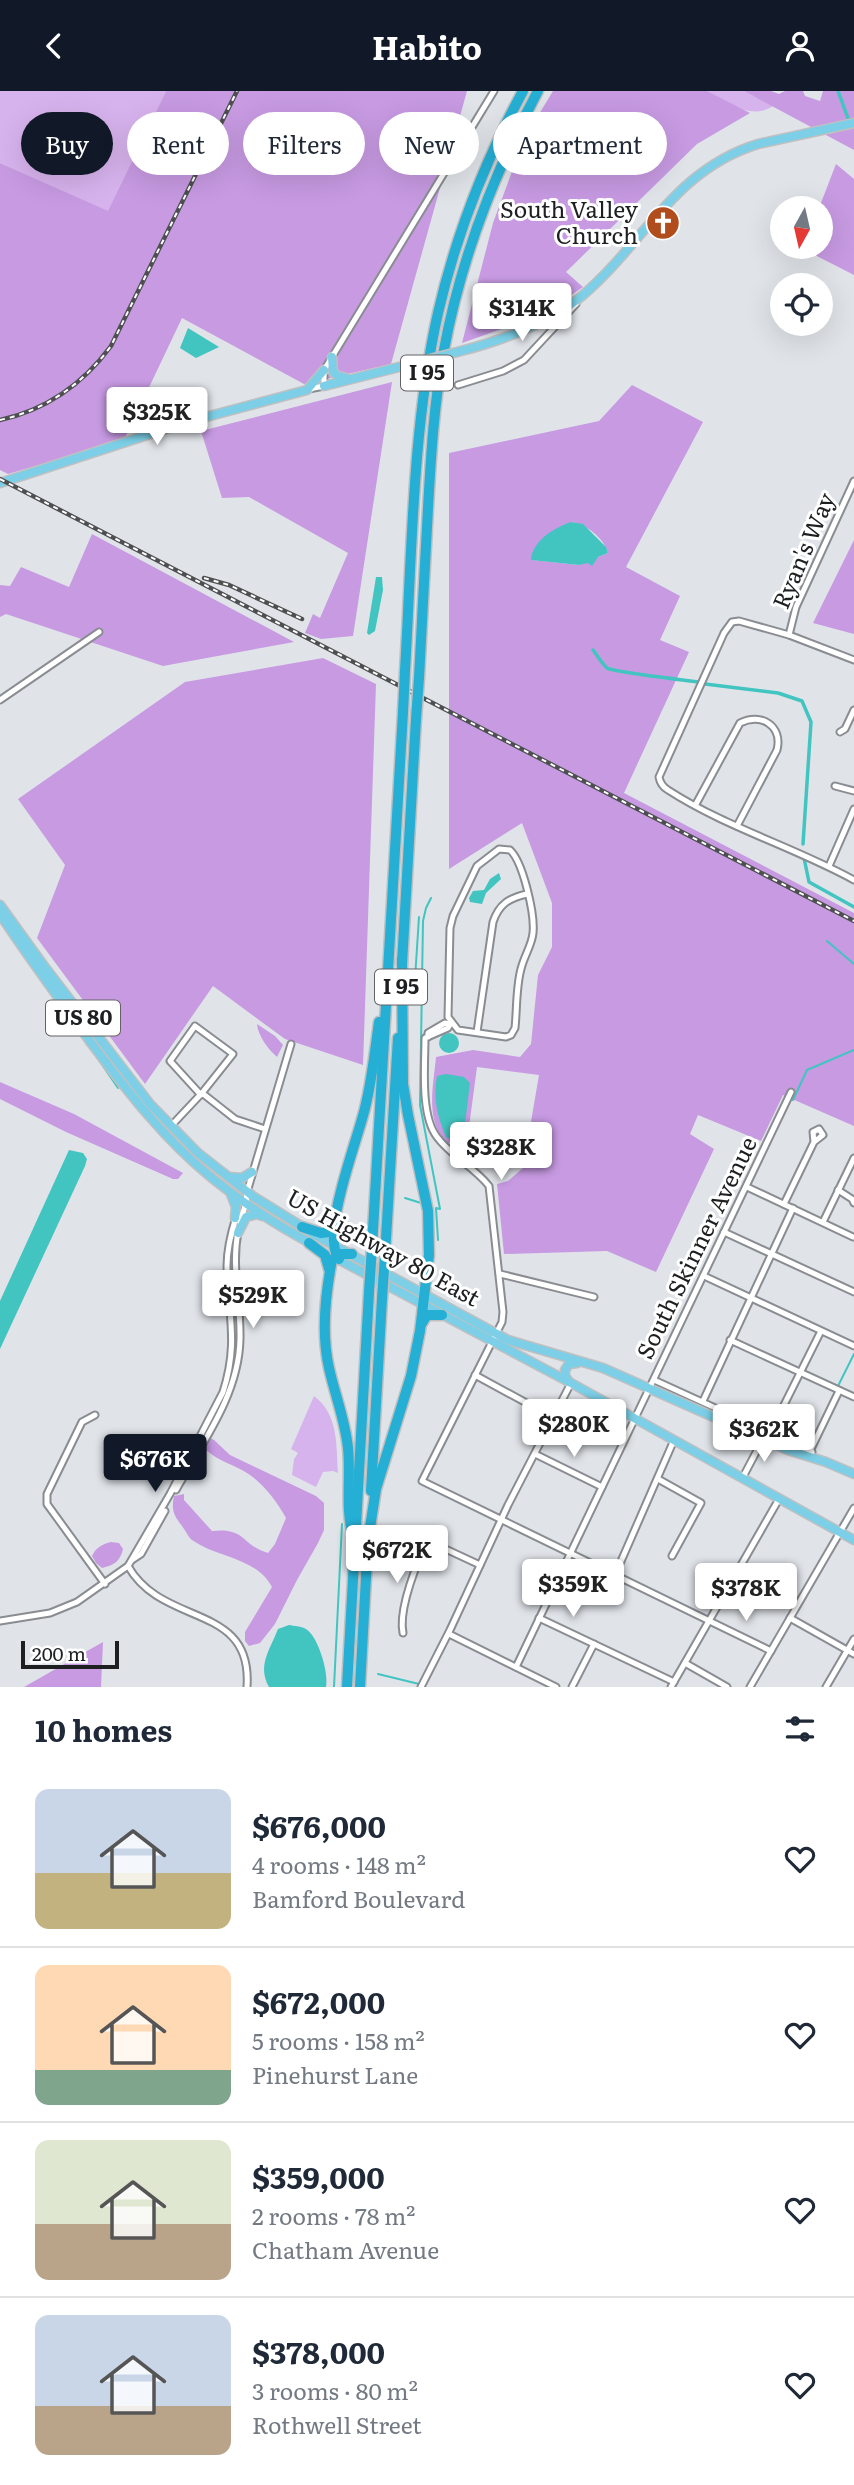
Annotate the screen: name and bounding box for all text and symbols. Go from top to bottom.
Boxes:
text: Habito [372,22,482,70]
icon: back [35,27,73,65]
icon: person [781,27,819,65]
chip: Buy [21,112,113,175]
chip: Rent [127,112,229,175]
chip: Filters [243,112,365,175]
chip: New [379,112,479,175]
chip: Apartment [493,112,667,175]
place label: South Valley Church [500,191,639,251]
north arrow [770,196,833,259]
map controls [770,196,833,336]
church icon: South Valley Church [644,204,682,242]
button: locate [770,273,833,336]
pin: $314K [473,283,571,343]
text: $314K [488,289,556,323]
road number: I 95 [401,355,453,391]
pin: $325K [108,387,206,447]
text: $325K [123,393,191,427]
street label: Ryan's Way [762,486,842,614]
road number: I 95 [375,969,427,1005]
road number: US 80 [46,1000,120,1035]
pin: $328K [452,1123,550,1182]
text: $328K [466,1128,536,1162]
street label: South Skinner Avenue [627,1130,764,1364]
street label: US Highway 80 East [281,1179,487,1314]
pin: $529K [204,1271,302,1330]
text: $529K [218,1276,288,1310]
pin: $280K [525,1399,623,1459]
text: $280K [538,1405,610,1439]
pin: $362K [715,1405,813,1464]
text: $362K [729,1410,799,1444]
pin: $676K [106,1435,204,1494]
text: $676K [120,1440,190,1474]
pin: $672K [348,1525,446,1585]
text: $672K [362,1531,432,1565]
pin: $359K [524,1559,622,1619]
pin: $378K [697,1563,795,1623]
text: $359K [538,1565,608,1599]
text: $378K [711,1569,781,1603]
scale bar [21,1638,119,1670]
text: 200 m [32,1639,86,1667]
text: 10 homes [35,1707,172,1751]
icon: filters [781,1710,819,1748]
text: $676,000 [252,1803,386,1847]
icon: home [91,1817,175,1901]
icon: heart [781,1840,819,1878]
text: 4 rooms · 148 m² [252,1847,426,1881]
text: Bamford Boulevard [252,1881,465,1915]
text: $672,000 [252,1979,385,2023]
icon: home [91,1993,175,2077]
icon: heart [781,2016,819,2054]
text: 5 rooms · 158 m² [252,2023,425,2057]
text: Pinehurst Lane [252,2057,418,2091]
text: $359,000 [252,2154,385,2198]
icon: home [91,2168,175,2252]
icon: heart [781,2191,819,2229]
text: 2 rooms · 78 m² [252,2198,415,2232]
text: Chatham Avenue [252,2232,439,2266]
text: $378,000 [252,2329,385,2373]
icon: home [91,2343,175,2427]
icon: heart [781,2366,819,2404]
text: 3 rooms · 80 m² [252,2373,418,2407]
text: Rothwell Street [252,2407,422,2441]

